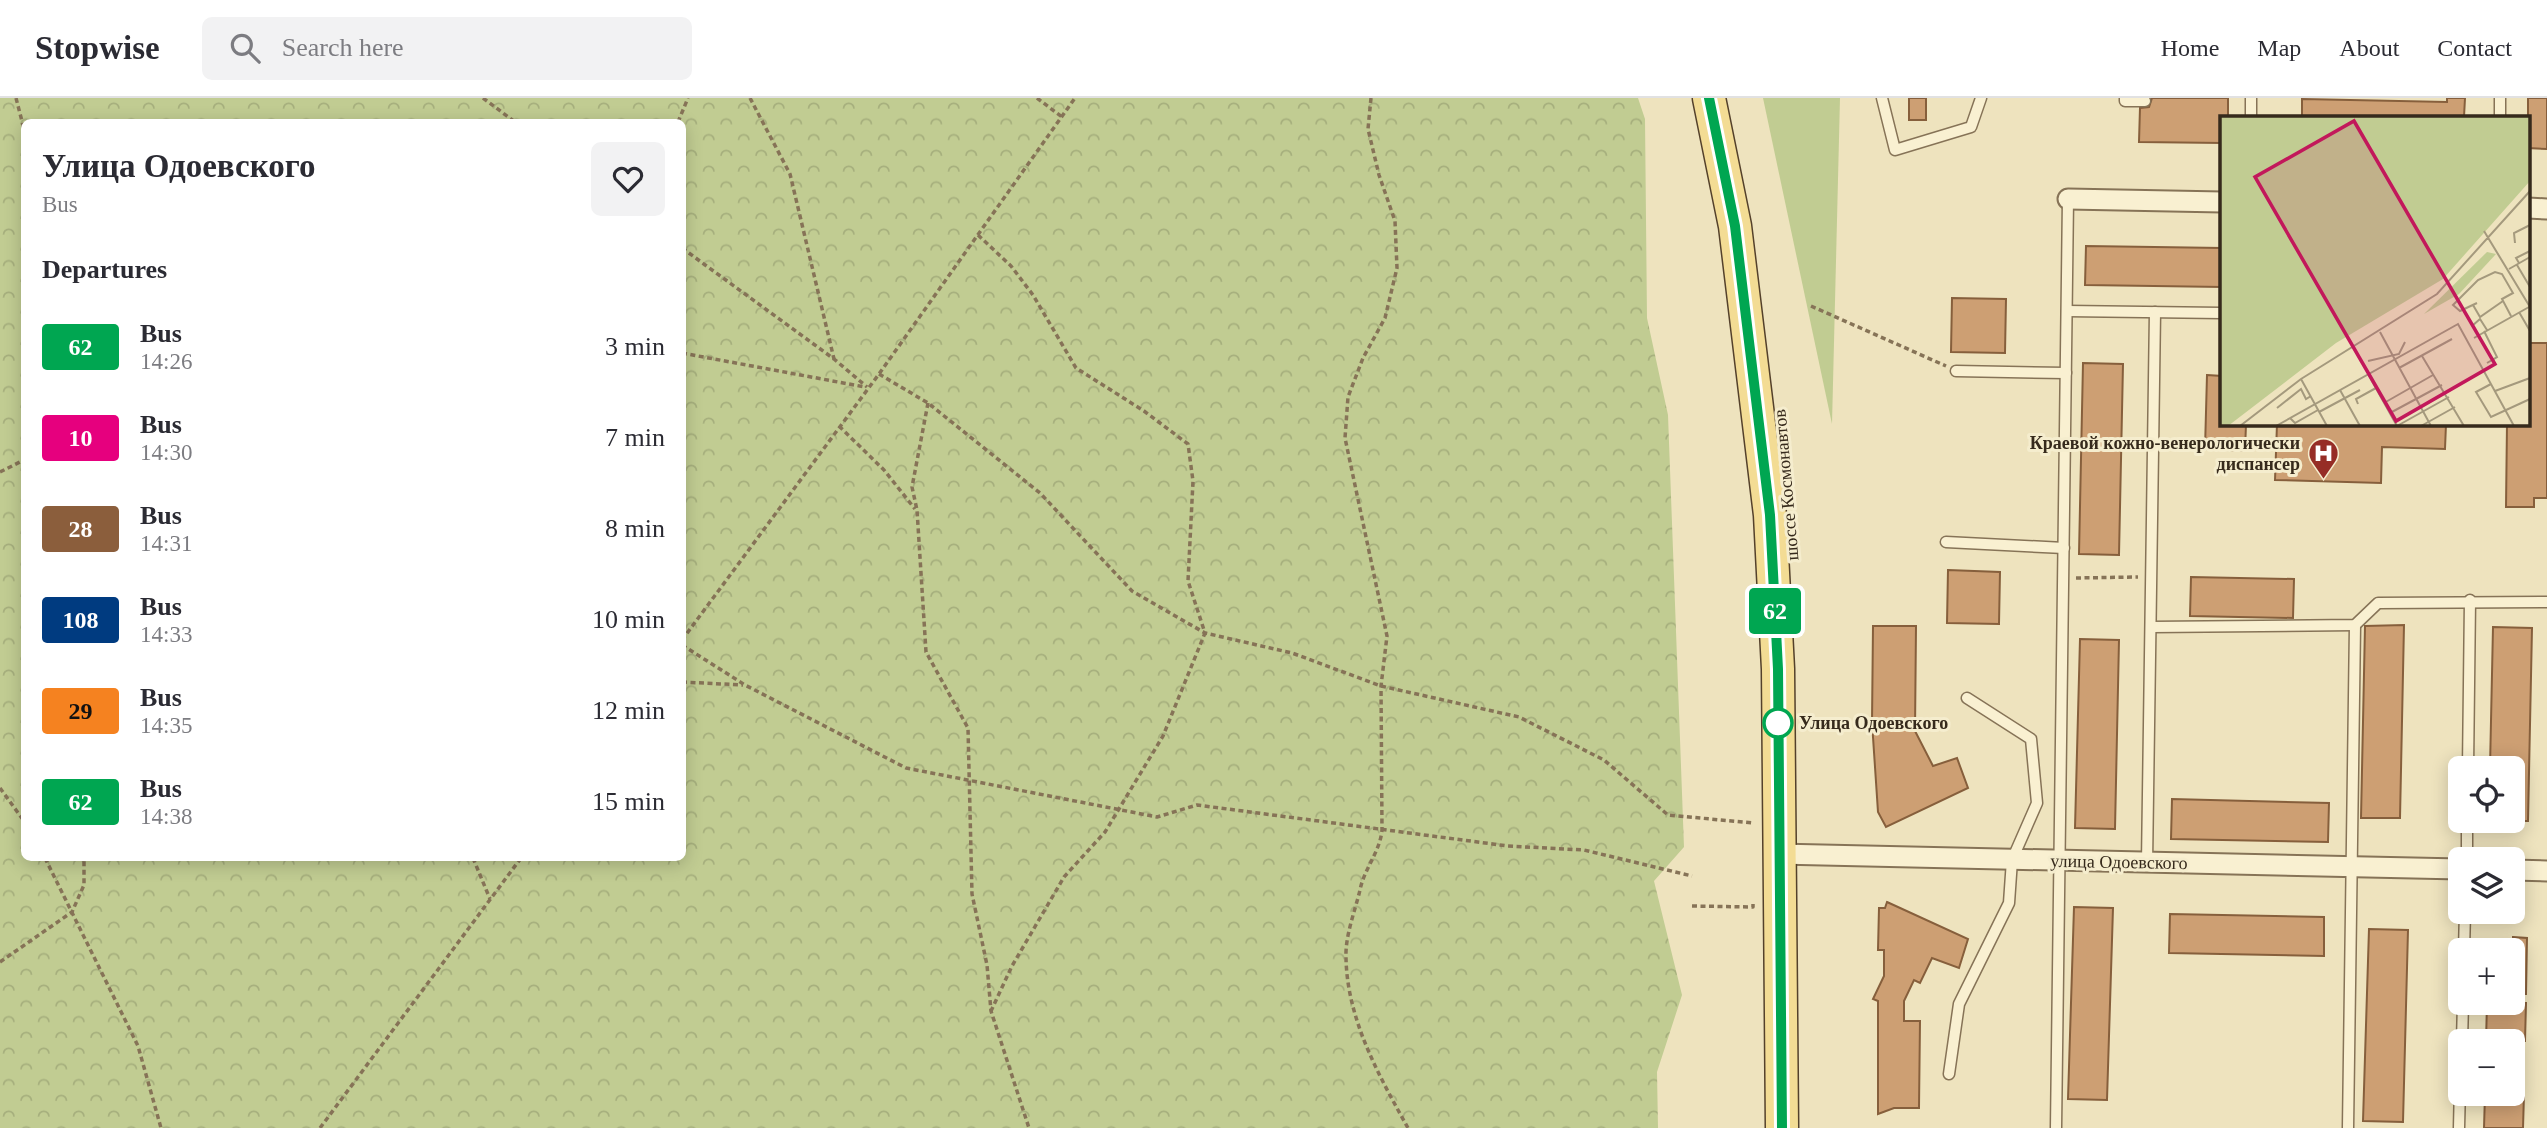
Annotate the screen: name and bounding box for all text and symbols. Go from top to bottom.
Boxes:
search box [202,17,692,80]
icon: search [226,29,264,67]
text: Stopwise [35,30,160,66]
text: Search here [282,33,404,62]
text: Home [2161,35,2219,61]
text: Map [2257,35,2301,61]
text: About [2339,35,2399,61]
text: Contact [2437,35,2512,61]
inset map [2220,116,2530,425]
button: heart [591,142,665,216]
text: Улица Одоевского [42,148,315,184]
text: Bus [42,192,78,217]
text: Departures [42,255,167,284]
text: Bus [140,319,182,348]
text: 3 min [605,332,665,361]
text: 62 [69,334,93,360]
text: 14:26 [140,349,192,374]
street label: шоссе Космонавтов [1769,409,1803,561]
text: Bus [140,410,182,439]
text: 7 min [605,423,665,452]
text: 10 [69,425,93,451]
place label: Краевой кожно-венерологически диспансер [2030,433,2300,474]
hospital icon: Краевой кожно-венерологически диспансер [2306,436,2340,480]
text: 14:30 [140,440,192,465]
text: Bus [140,501,182,530]
text: 8 min [605,514,665,543]
text: 28 [69,516,93,542]
text: 14:31 [140,531,192,556]
line badge: 62 [1744,588,1806,634]
text: Bus [140,592,182,621]
text: 62 [1763,598,1787,624]
text: 10 min [592,605,665,634]
text: 108 [63,607,99,633]
text: 14:33 [140,622,192,647]
text: Bus [140,683,182,712]
text: 12 min [592,696,665,725]
text: 29 [69,698,93,724]
marker: Улица Одоевского [1763,708,1793,738]
text: 14:35 [140,713,192,738]
place label: Улица Одоевского [1799,713,1948,733]
map controls [2448,756,2525,1106]
button: locate [2448,756,2525,833]
text: Bus [140,774,182,803]
text: 15 min [592,787,665,816]
text: 62 [69,789,93,815]
text: 14:38 [140,804,192,829]
button: layers [2448,847,2525,924]
street label: улица Одоевского [2050,851,2188,873]
button: + [2448,938,2525,1015]
button: − [2448,1029,2525,1106]

